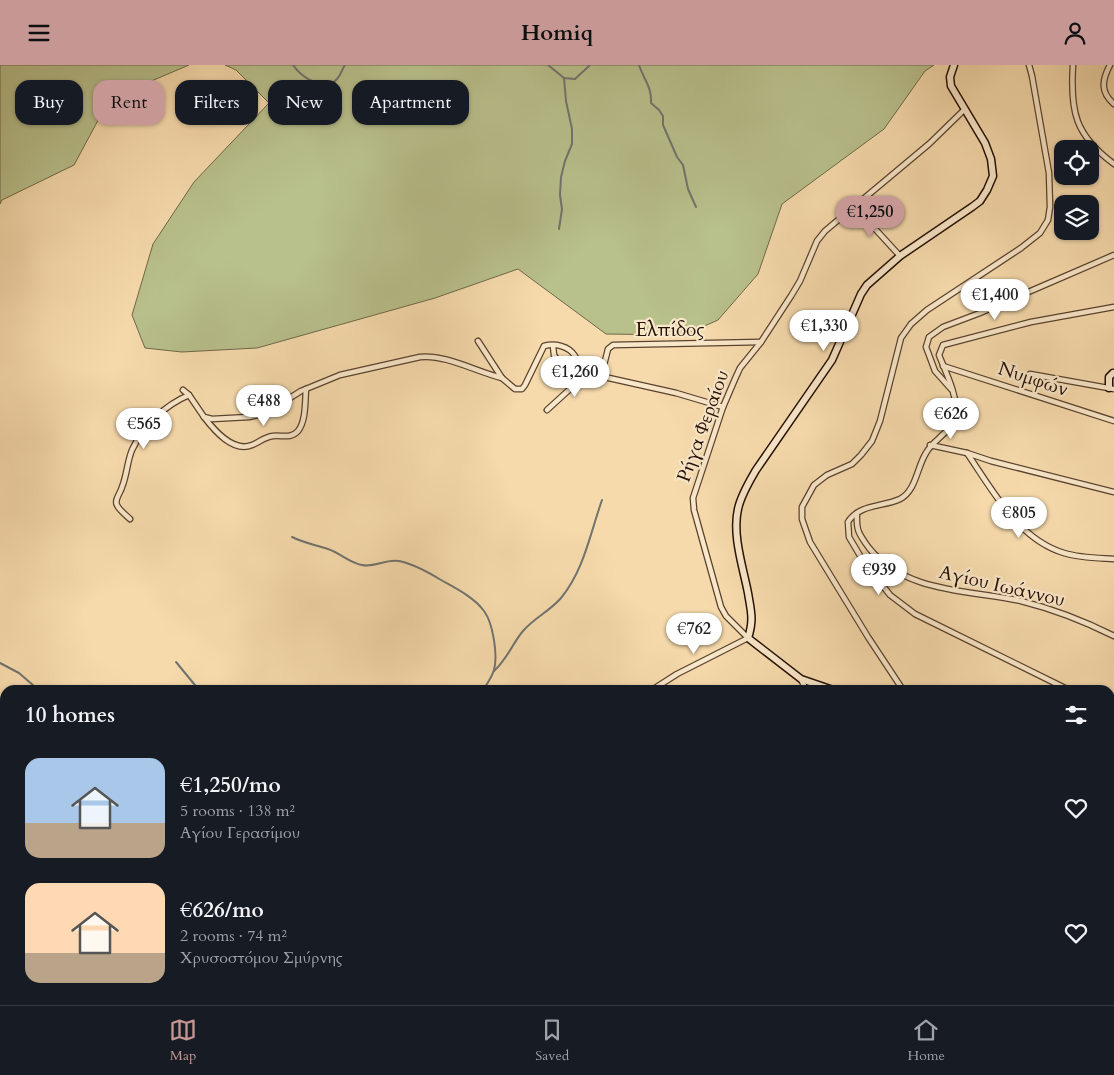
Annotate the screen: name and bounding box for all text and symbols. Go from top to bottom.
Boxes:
text: Homiq [521,18,593,48]
icon: menu [25,19,53,47]
icon: person [1061,19,1089,47]
chip: Buy [15,80,83,125]
chip: Rent [93,80,165,125]
chip: Filters [175,80,258,125]
chip: New [268,80,342,125]
chip: Apartment [352,80,469,125]
map controls [1054,140,1099,240]
button: locate [1054,140,1099,185]
pin: €1,250 [829,195,911,238]
button: layers [1054,195,1099,240]
text: €1,250 [847,201,894,223]
pin: €1,400 [954,279,1036,321]
text: €1,400 [972,284,1019,306]
pin: €1,330 [783,309,865,352]
text: €1,330 [801,315,848,337]
street label: Ελπίδος [636,317,704,343]
pin: €1,260 [534,355,616,398]
street label: Νυμφών [995,356,1071,402]
text: €1,260 [552,361,599,383]
street label: Ρήγα Φεραίου [671,366,735,486]
pin: €488 [234,385,294,427]
text: €488 [247,390,281,412]
pin: €626 [921,397,981,440]
text: €626 [934,403,968,425]
pin: €565 [114,407,174,450]
text: €565 [127,413,161,435]
pin: €805 [989,497,1049,539]
text: €805 [1002,502,1036,524]
pin: €939 [849,553,909,596]
text: €939 [862,559,896,581]
street label: Αγίου Ιωάννου [937,559,1067,613]
pin: €762 [664,613,724,655]
text: €762 [677,618,711,640]
text: 10 homes [25,701,115,730]
icon: filters [1062,701,1090,729]
text: €1,250/mo [180,771,281,800]
icon: home [65,778,125,838]
icon: heart [1062,794,1090,822]
text: 5 rooms · 138 m² [180,800,295,822]
text: Αγίου Γερασίμου [180,822,300,844]
text: €626/mo [180,896,264,925]
icon: home [65,903,125,963]
icon: heart [1062,919,1090,947]
text: 2 rooms · 74 m² [180,925,287,947]
text: Χρυσοστόμου Σμύρνης [180,947,343,969]
tab: Map [169,1016,197,1065]
tab: Saved [535,1016,569,1065]
tab: Home [907,1016,945,1065]

